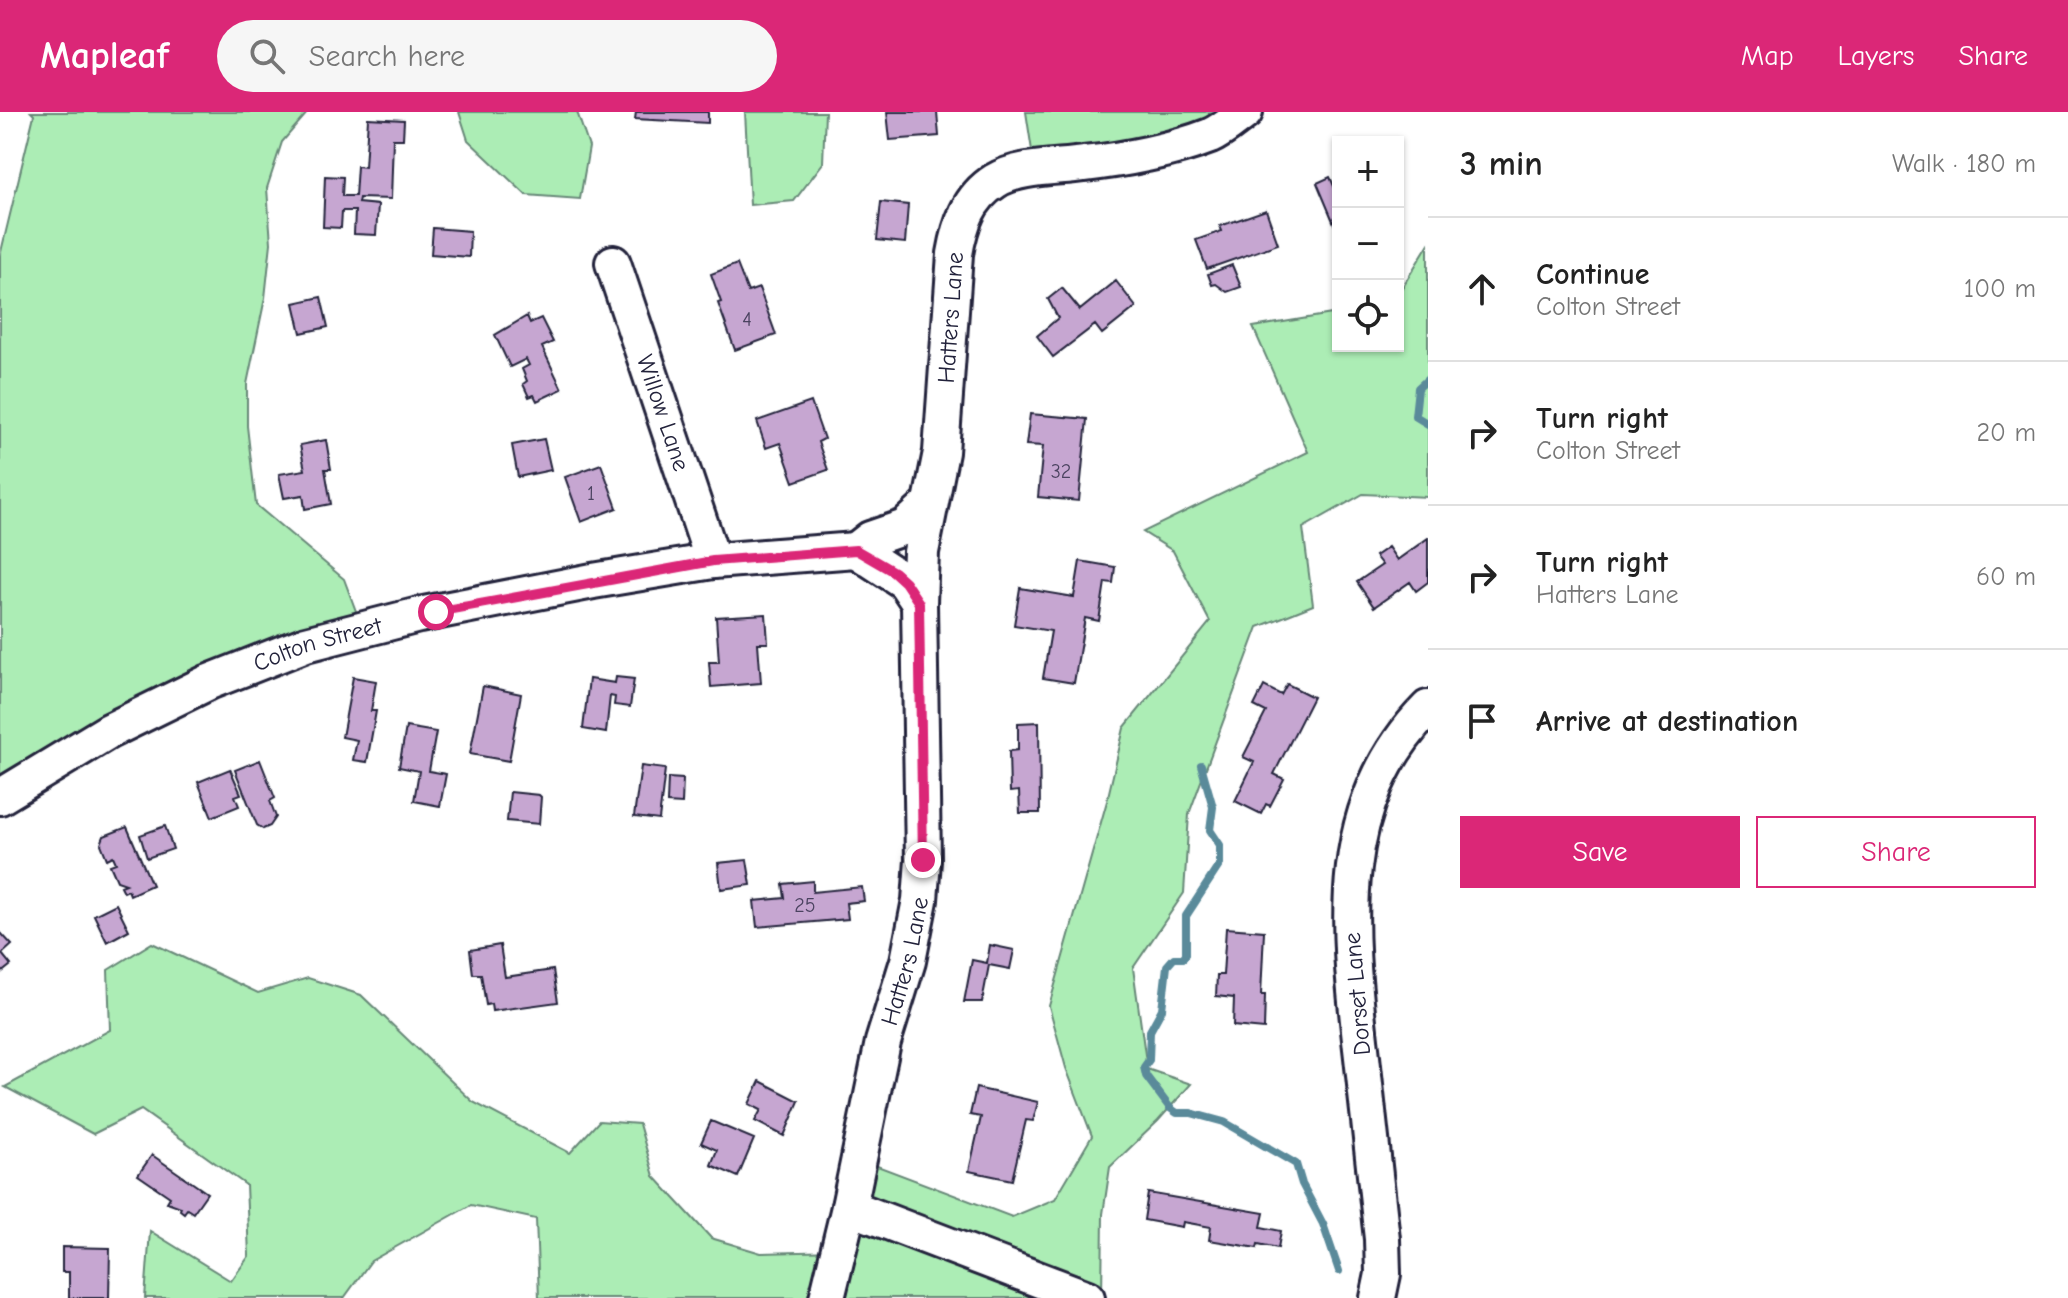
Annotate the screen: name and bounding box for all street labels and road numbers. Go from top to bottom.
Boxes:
street label: Hatters Lane [932,251,969,384]
street label: Willow Lane [631,351,696,475]
street label: Colton Street [249,611,386,677]
street label: Hatters Lane [875,895,934,1029]
street label: Dorset Lane [1338,931,1376,1057]

